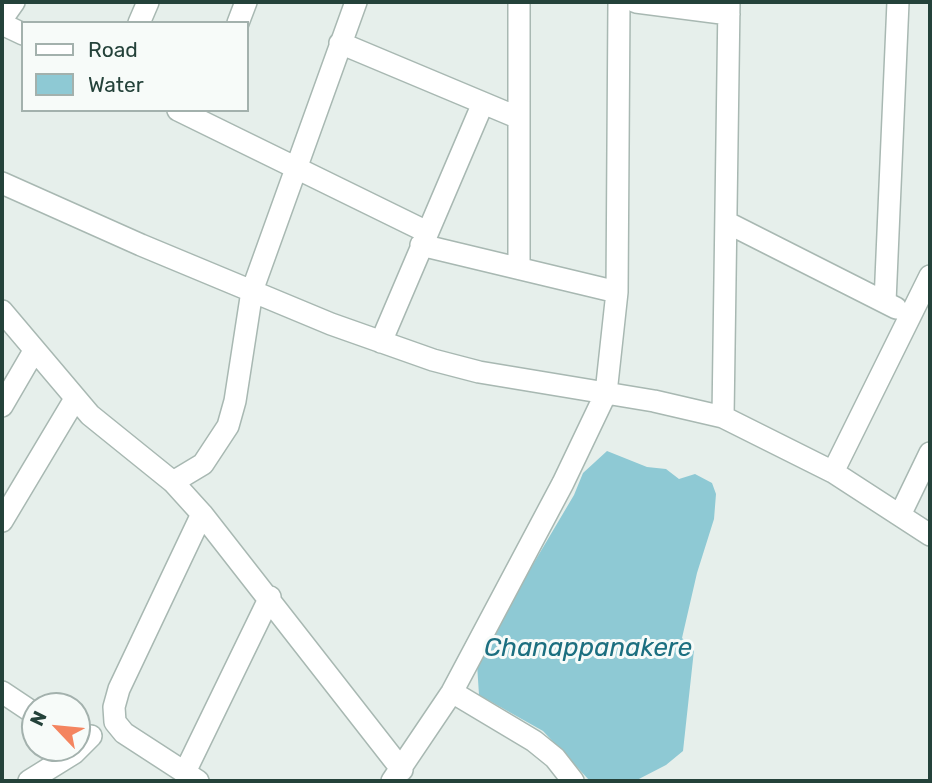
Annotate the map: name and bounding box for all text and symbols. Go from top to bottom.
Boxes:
legend [21,21,248,112]
text: Road [88,37,138,62]
text: Water [88,72,144,97]
water label: Chanappanakere [484,632,692,664]
north arrow [21,692,91,762]
text: N [25,707,52,730]

